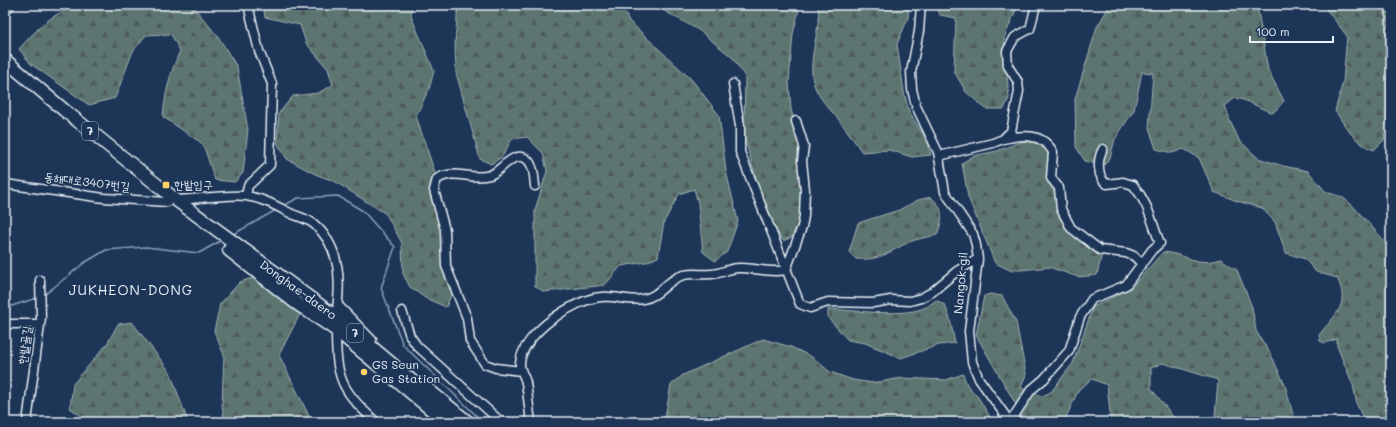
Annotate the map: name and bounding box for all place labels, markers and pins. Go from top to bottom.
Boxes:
place label: 한밭입구 [174,176,213,192]
marker: 한밭입구 [161,180,171,190]
place label: GS Seun Gas Station [372,356,440,386]
marker: GS Seun Gas Station [359,367,369,377]

